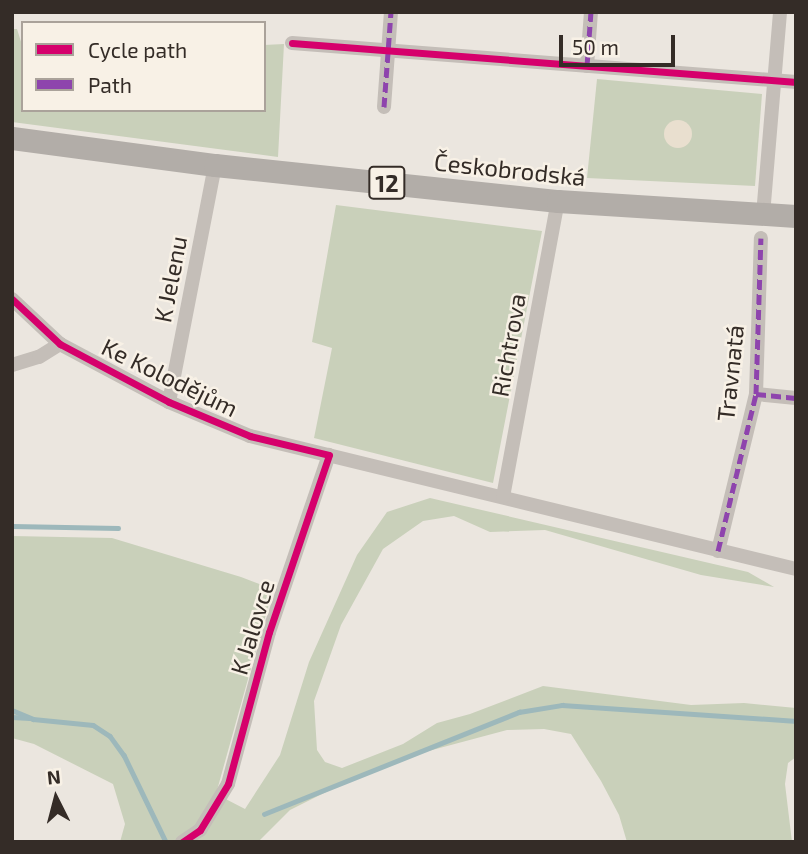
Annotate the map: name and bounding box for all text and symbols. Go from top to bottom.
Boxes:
legend [21,21,266,112]
scale bar [563,21,678,65]
text: 50 m [572,34,619,59]
text: Cycle path [88,37,187,62]
text: Path [88,72,132,97]
street label: Českobrodská [433,147,587,191]
road number: 12 [368,164,406,202]
street label: K Jelenu [147,233,193,325]
street label: Richtrova [485,291,531,399]
street label: Travnatá [711,323,749,423]
street label: Ke Kolodějům [97,332,243,422]
street label: K Jalovce [224,576,280,678]
north arrow [21,763,91,833]
text: N [46,764,62,789]

